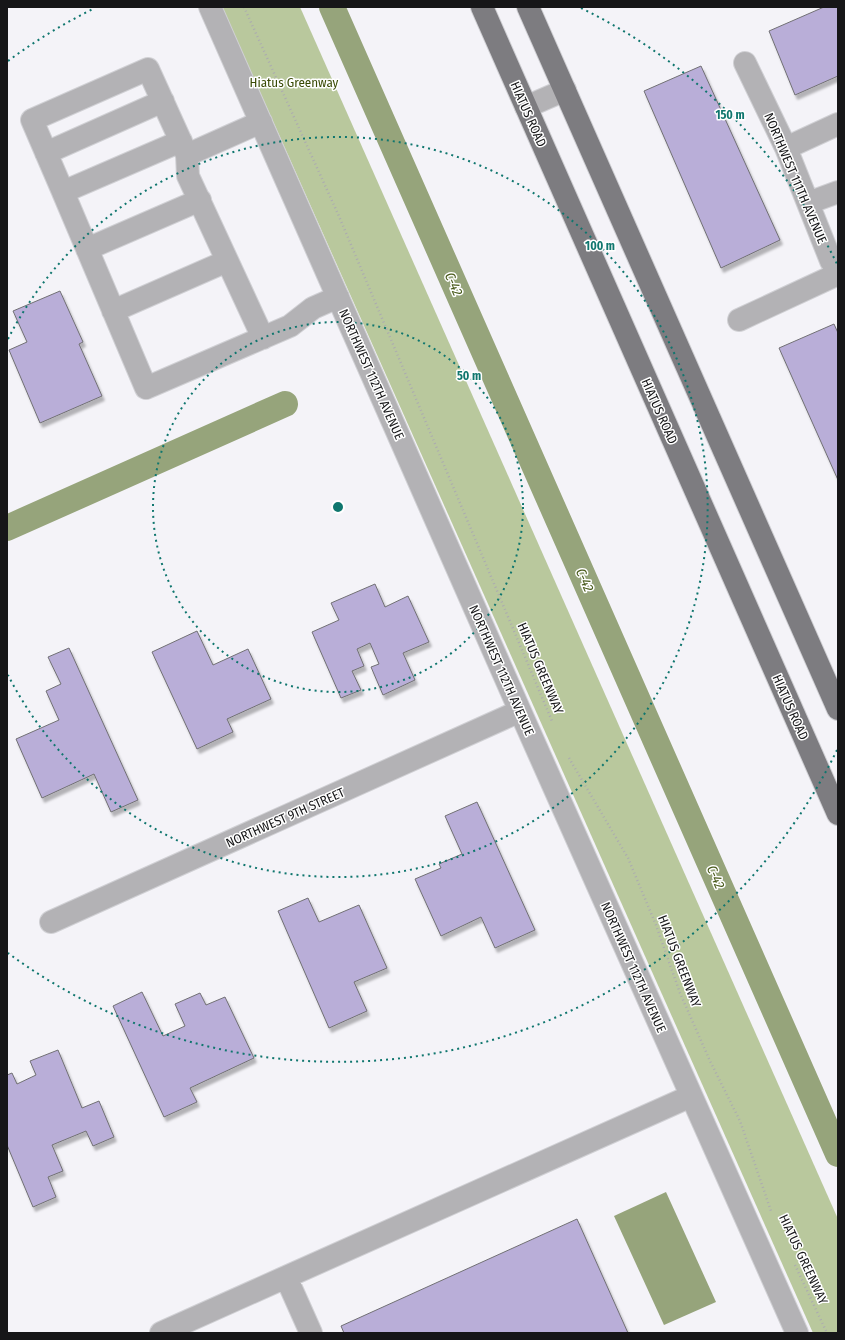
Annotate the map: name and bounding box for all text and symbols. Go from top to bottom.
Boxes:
park label: Hiatus Greenway [250,75,339,90]
street label: HIATUS ROAD [507,79,550,149]
text: 150 m [715,108,745,122]
street label: NORTHWEST 111TH AVENUE [761,111,830,246]
text: 100 m [585,239,615,253]
water label: C-42 [441,270,466,299]
street label: NORTHWEST 112TH AVENUE [336,307,407,442]
text: 50 m [457,369,481,383]
street label: HIATUS ROAD [638,376,681,446]
centre of rings [331,500,345,514]
water label: C-42 [572,566,597,595]
street label: NORTHWEST 112TH AVENUE [466,603,537,738]
street label: HIATUS GREENWAY [515,620,567,717]
street label: HIATUS ROAD [769,672,812,742]
street label: NORTHWEST 9TH STREET [224,785,347,850]
water label: C-42 [703,863,728,892]
street label: NORTHWEST 112TH AVENUE [598,900,669,1035]
street label: HIATUS GREENWAY [655,913,704,1010]
street label: HIATUS GREENWAY [776,1212,831,1307]

